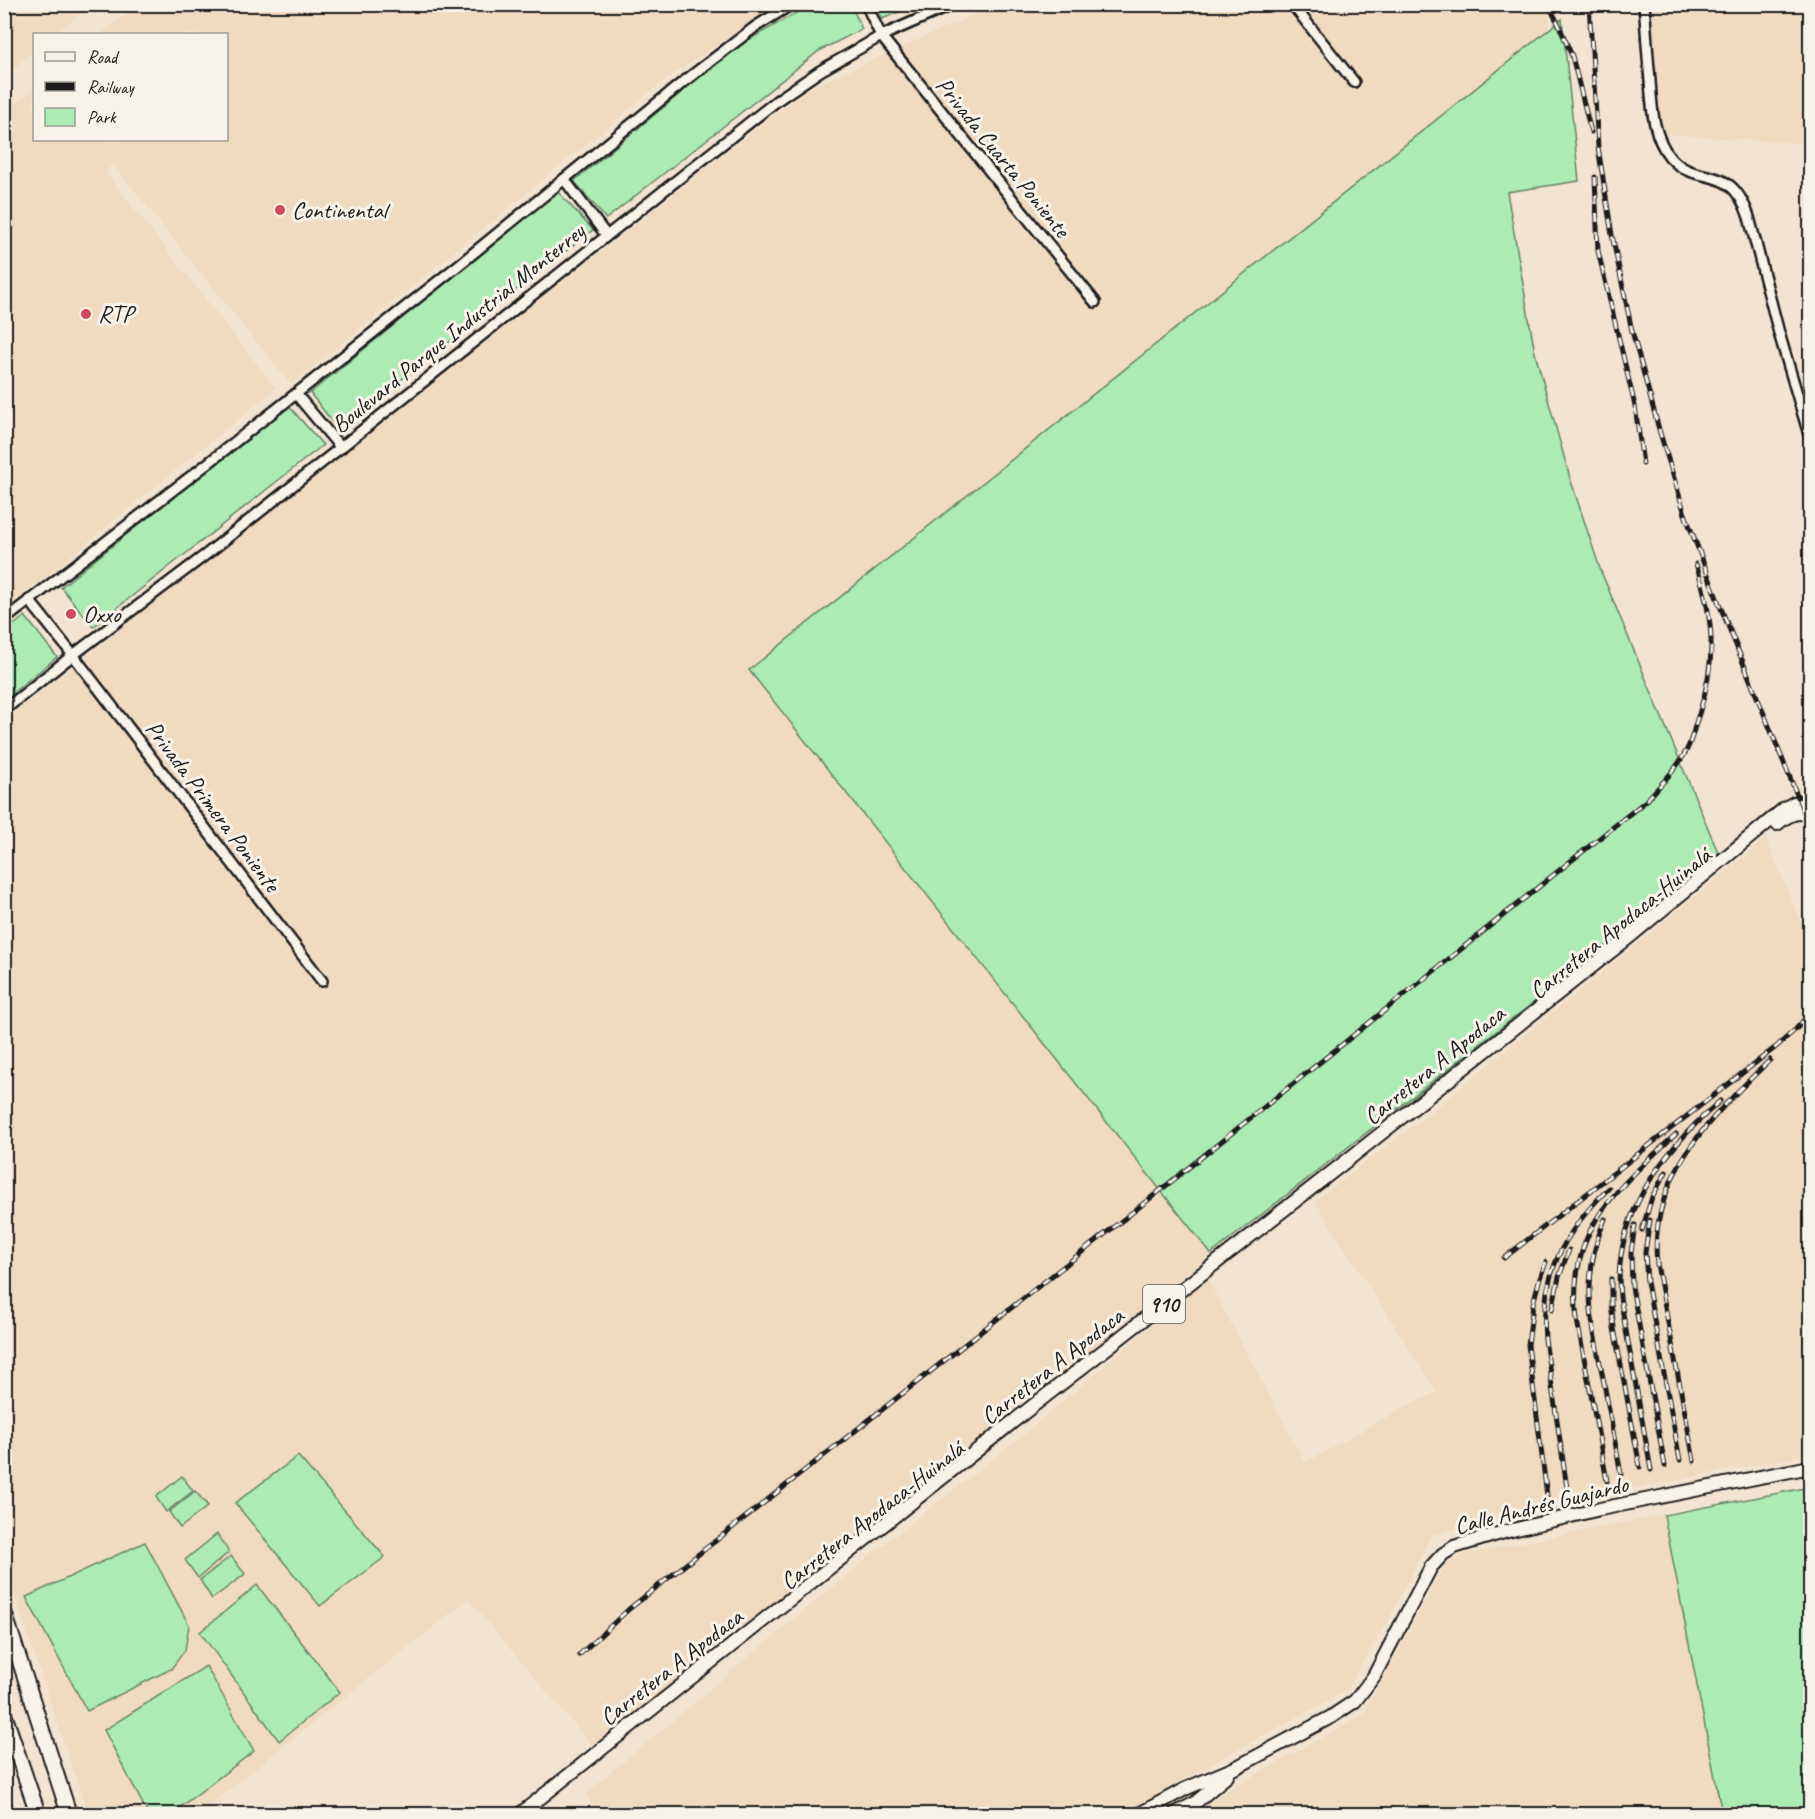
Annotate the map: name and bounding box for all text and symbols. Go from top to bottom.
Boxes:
legend [33,33,228,141]
text: Road [87,46,120,68]
street label: Privada Cuarta Poniente [929,71,1078,245]
text: Railway [87,76,135,98]
text: Park [87,106,117,128]
place label: Continental [292,195,391,225]
marker: Continental [273,203,287,217]
street label: Boulevard Parque Industrial Monterrey [325,215,592,440]
place label: RTP [98,299,137,329]
marker: RTP [79,307,93,321]
place label: Oxxo [83,599,122,629]
marker: Oxxo [64,607,78,621]
street label: Privada Primera Poniente [139,714,289,899]
street label: Carretera Apodaca-Huinalá [1523,839,1719,1006]
street label: Carretera A Apodaca [1357,998,1512,1131]
road number: 910 [1143,1285,1185,1323]
street label: Carretera A Apodaca [975,1300,1131,1431]
street label: Carretera Apodaca-Huinalá [774,1432,972,1596]
street label: Calle Andrés Guajardo [1451,1469,1632,1541]
street label: Carretera A Apodaca [594,1601,750,1732]

